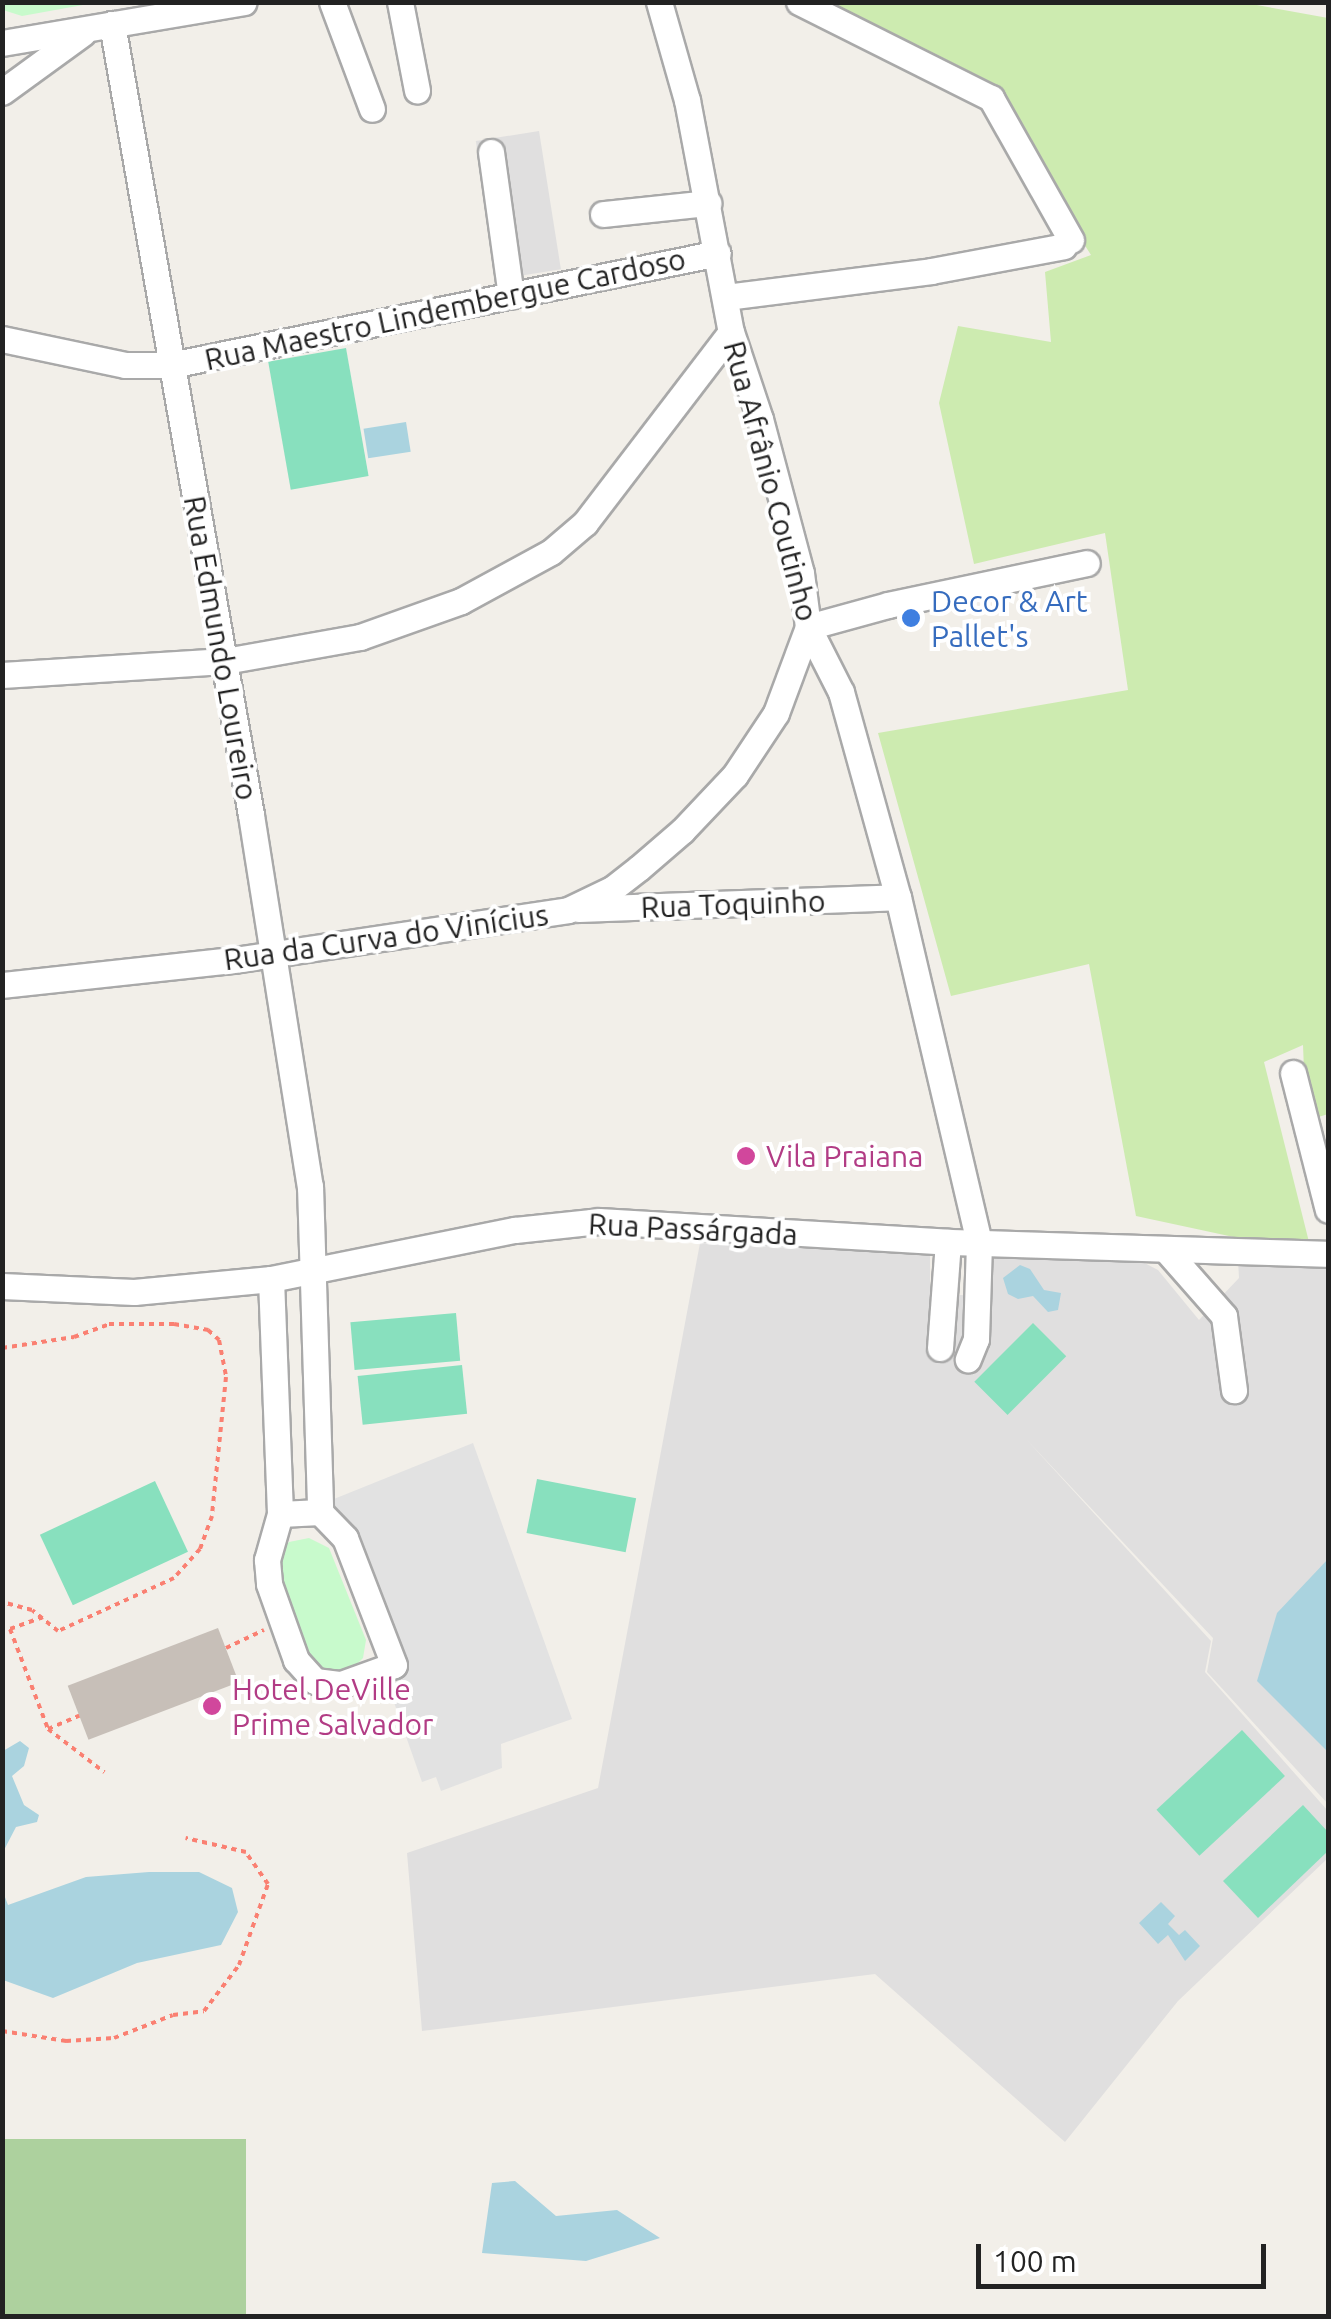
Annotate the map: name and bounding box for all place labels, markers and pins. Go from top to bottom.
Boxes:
place label: Decor & Art Pallet's [931,583,1088,654]
marker: Decor & Art Pallet's [900,607,922,629]
place label: Vila Praiana [766,1138,923,1174]
marker: Vila Praiana [735,1145,757,1167]
place label: Hotel DeVille Prime Salvador [232,1671,433,1742]
marker: Hotel DeVille Prime Salvador [201,1695,223,1717]

